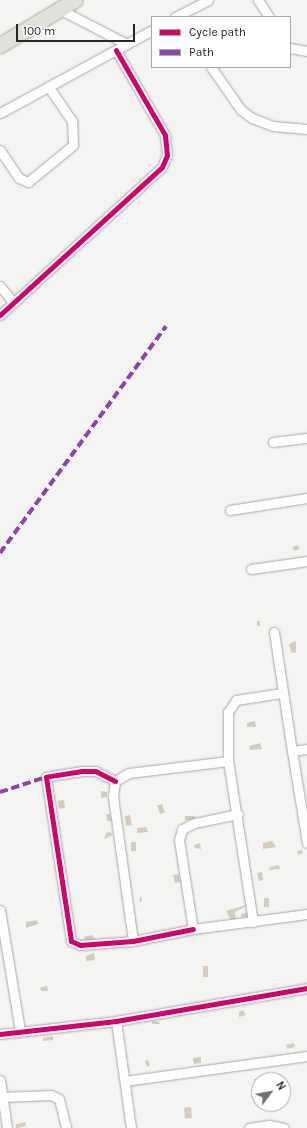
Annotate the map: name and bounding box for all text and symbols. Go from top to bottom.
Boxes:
scale bar [18,16,137,42]
legend [151,16,291,68]
text: 100 m [23,24,55,38]
text: Cycle path [189,25,246,39]
text: Path [189,45,214,59]
north arrow [251,1072,291,1112]
text: N [273,1079,288,1093]

